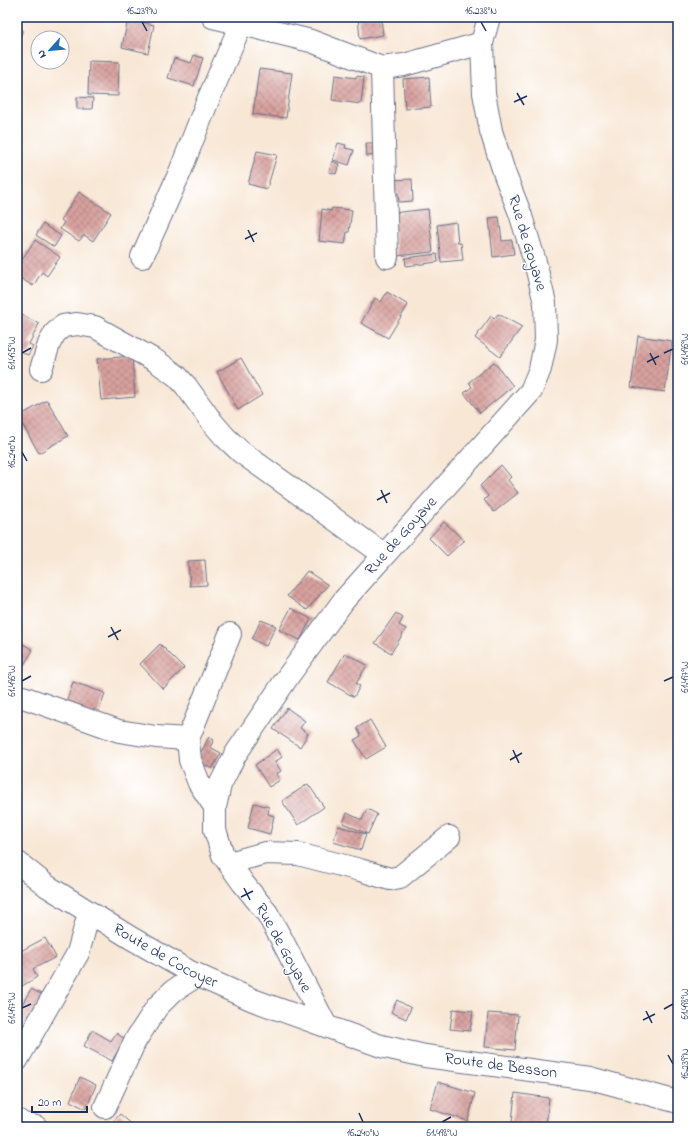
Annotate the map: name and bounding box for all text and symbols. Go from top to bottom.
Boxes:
text: 16.239°N [126,4,158,19]
text: 16.238°N [465,4,497,19]
north arrow [30,30,70,70]
text: N [33,47,51,61]
street label: Rue de Goyave [501,192,553,295]
text: 61.496°W [678,333,693,365]
text: 61.495°W [5,336,20,369]
text: 16.240°N [5,436,20,468]
street label: Rue de Goyave [359,491,444,581]
text: 61.497°W [678,661,693,693]
text: 61.496°W [5,665,20,697]
street label: Rue de Goyave [249,899,318,998]
street label: Route de Cocoyer [108,918,221,995]
text: 61.498°W [678,988,693,1019]
text: 61.497°W [5,992,20,1024]
street label: Route de Besson [443,1047,559,1086]
text: 16.239°N [678,1048,693,1080]
scale bar [32,1088,87,1114]
text: 20 m [38,1094,61,1112]
text: 16.240°N [347,1126,379,1141]
text: 61.498°W [427,1126,458,1141]

